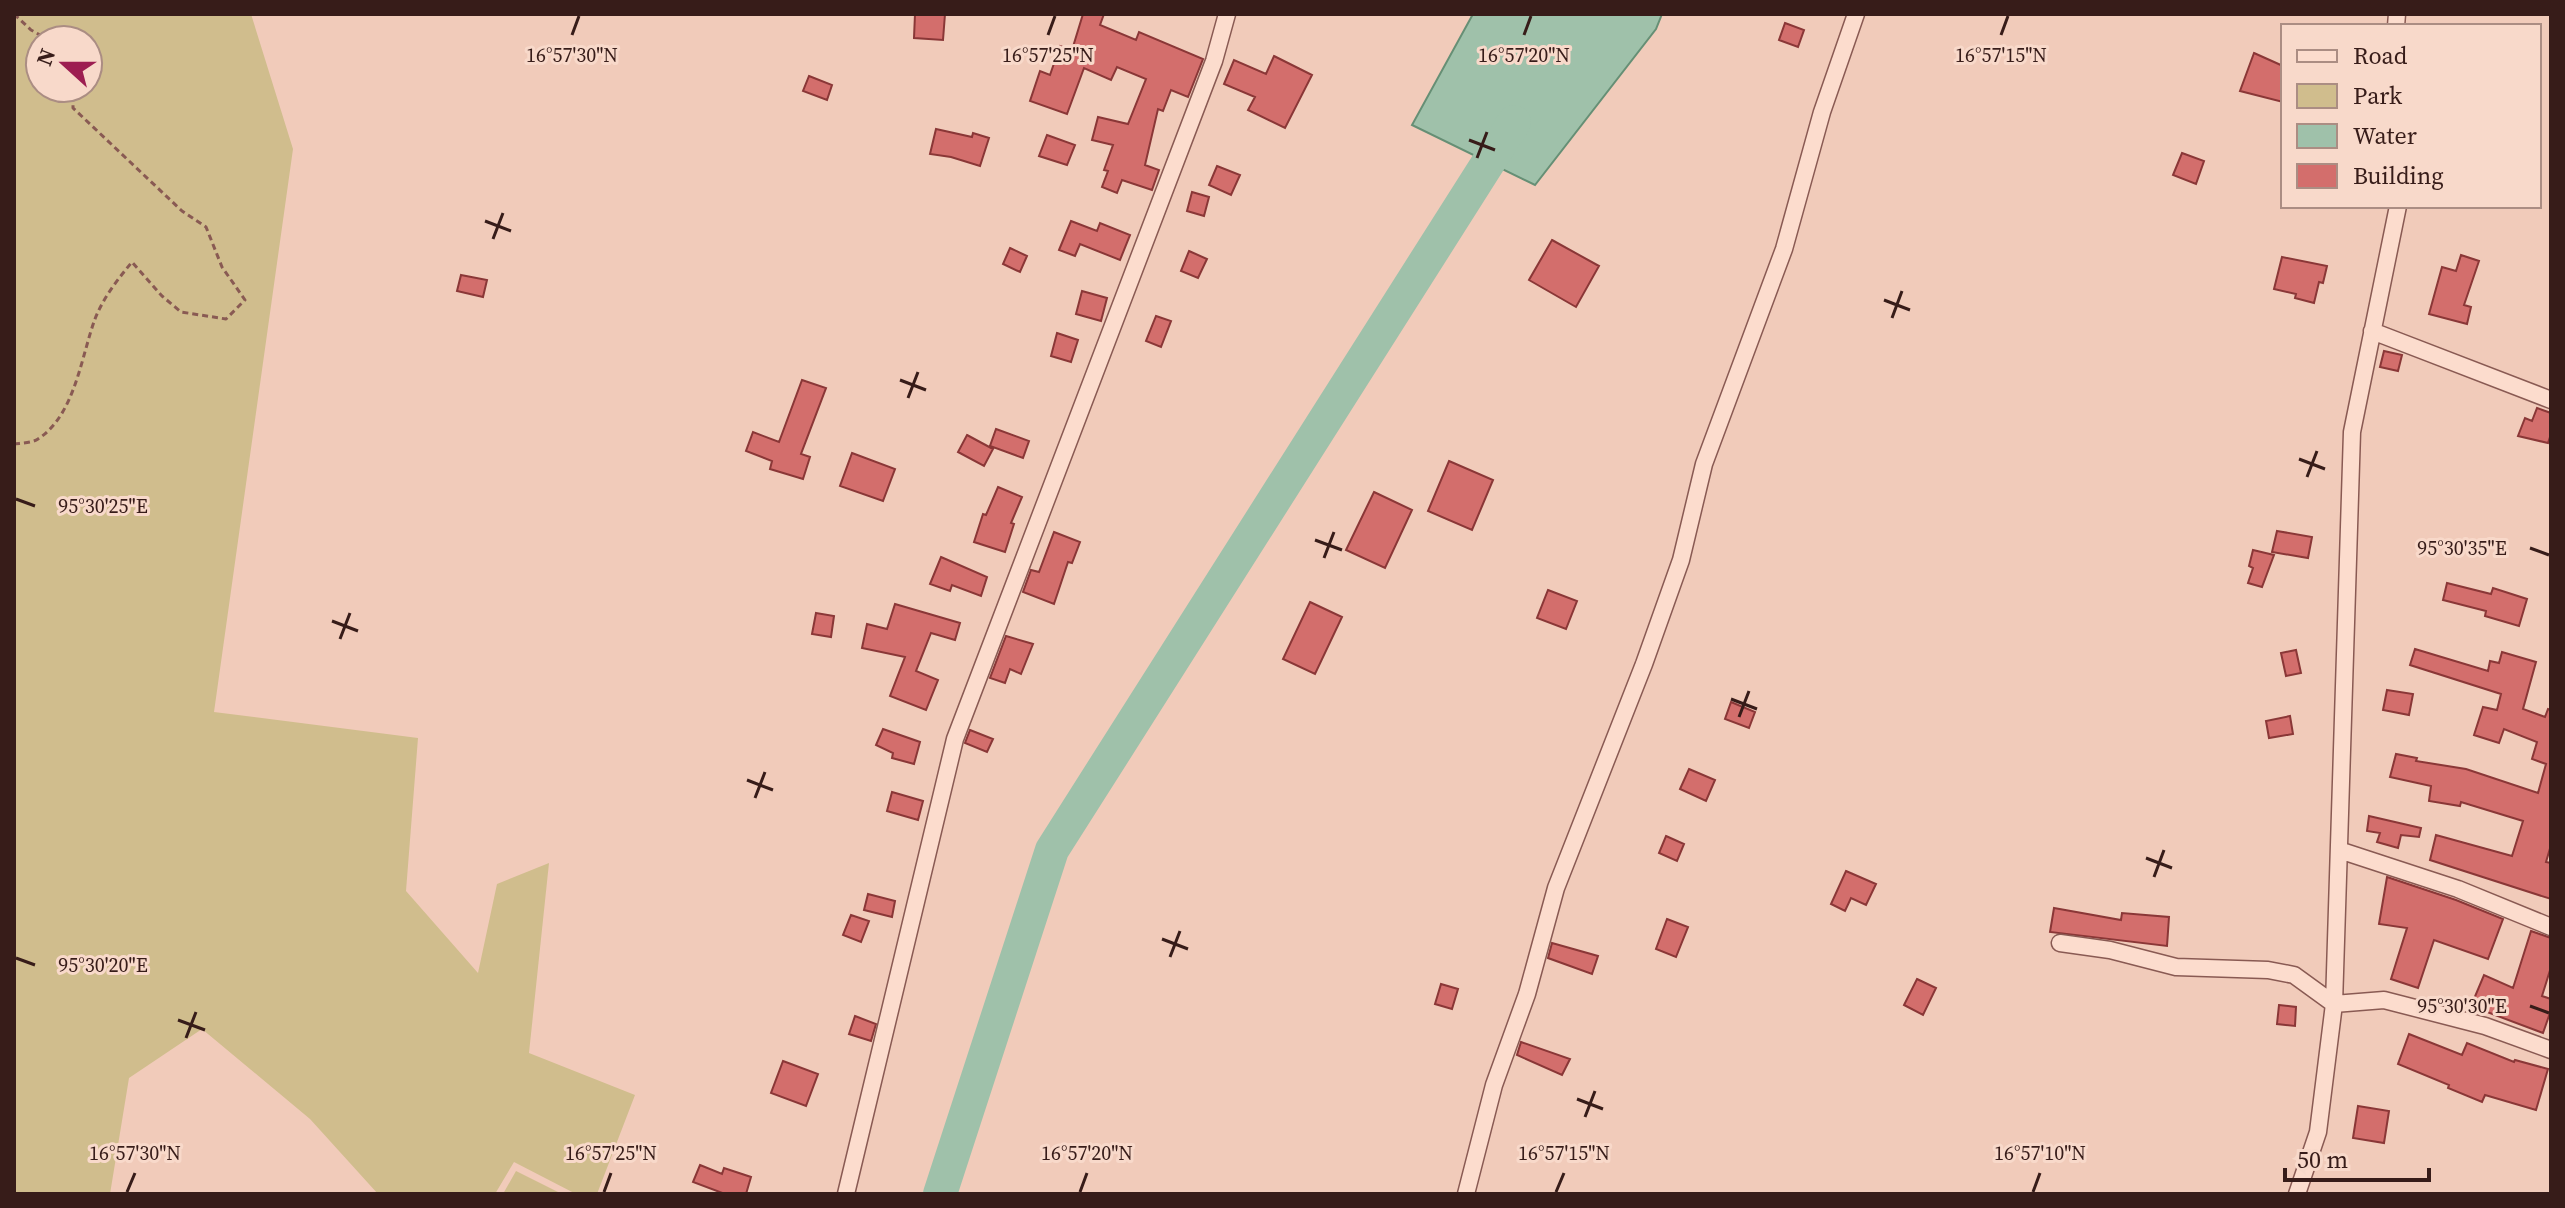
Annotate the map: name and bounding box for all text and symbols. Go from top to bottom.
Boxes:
north arrow [24,24,104,104]
legend [2281,24,2541,208]
text: Road [2353,39,2408,72]
text: 16°57'30"N [526,41,618,69]
text: 16°57'25"N [1002,41,1094,69]
text: 16°57'20"N [1478,41,1570,69]
text: 16°57'15"N [1955,41,2047,69]
text: N [28,44,62,70]
text: Park [2353,79,2403,112]
text: Water [2353,119,2417,152]
text: Building [2353,159,2444,192]
text: 95°30'25"E [58,492,148,520]
text: 95°30'35"E [2417,534,2507,562]
text: 95°30'20"E [58,951,148,979]
text: 95°30'30"E [2417,992,2507,1020]
scale bar [2285,1132,2429,1182]
text: 16°57'30"N [89,1139,181,1167]
text: 16°57'25"N [565,1139,657,1167]
text: 16°57'20"N [1041,1139,1133,1167]
text: 16°57'15"N [1518,1139,1610,1167]
text: 16°57'10"N [1994,1139,2086,1167]
text: 50 m [2297,1143,2348,1176]

